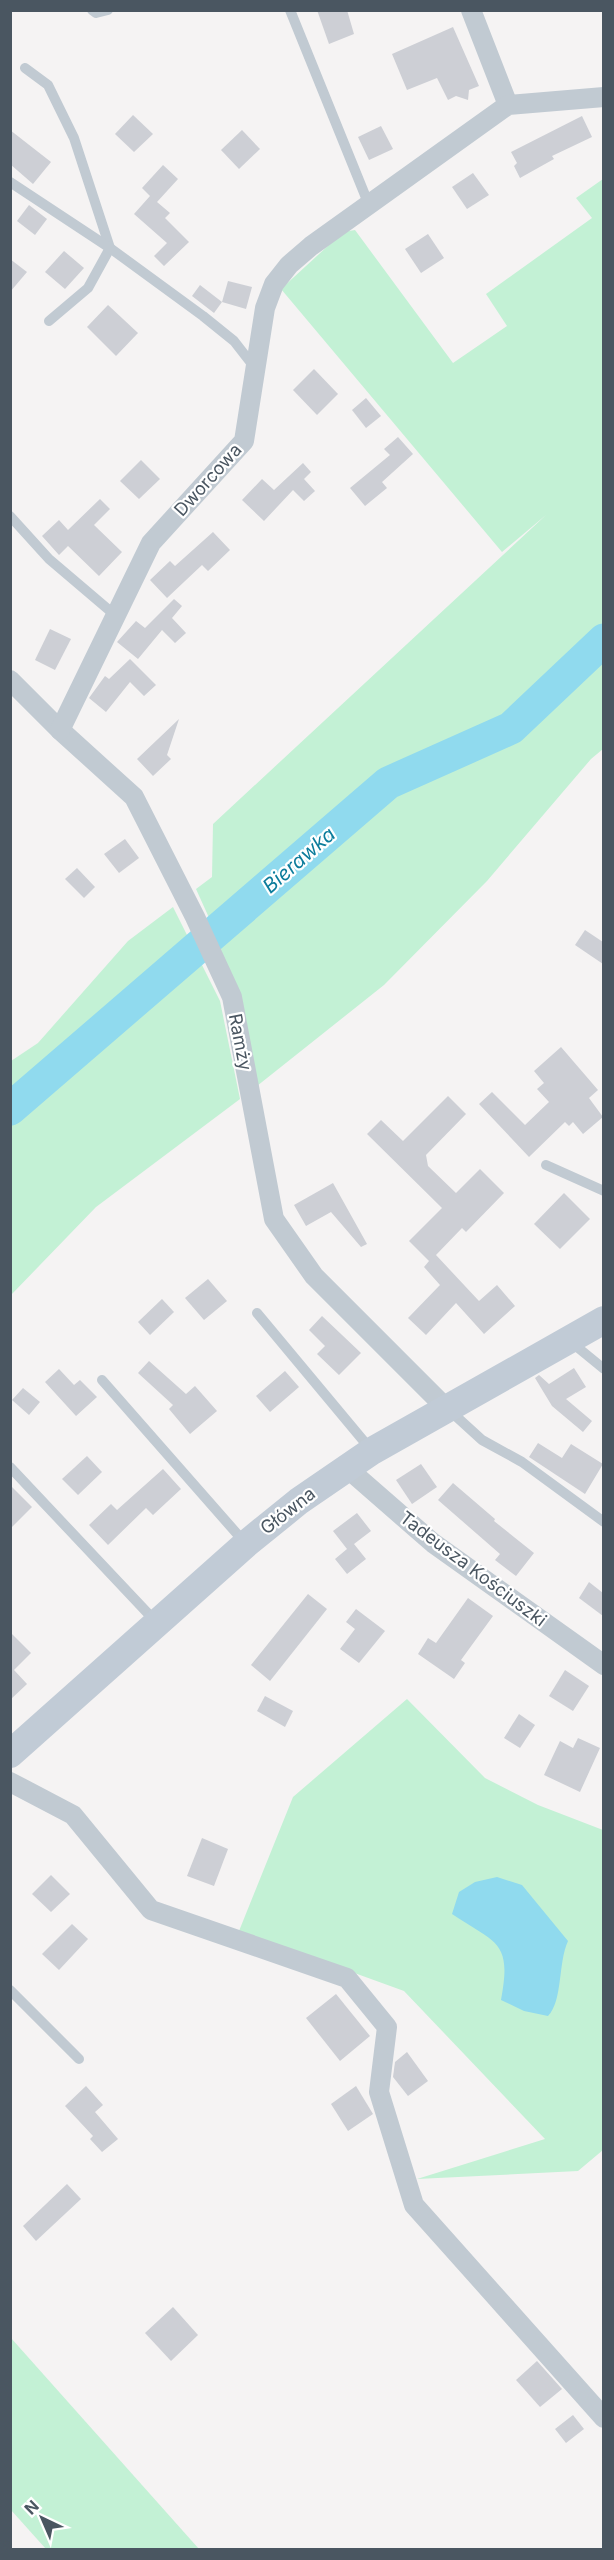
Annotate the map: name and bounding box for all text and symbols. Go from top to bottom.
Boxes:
street label: Dworcowa [170,439,246,520]
water label: Bierawka [258,822,340,898]
street label: Ramży [225,1012,256,1072]
street label: Główna [256,1483,319,1538]
street label: Tadeusza Kościuszki [396,1507,551,1630]
north arrow [12,2488,72,2548]
text: N [20,2496,43,2519]

